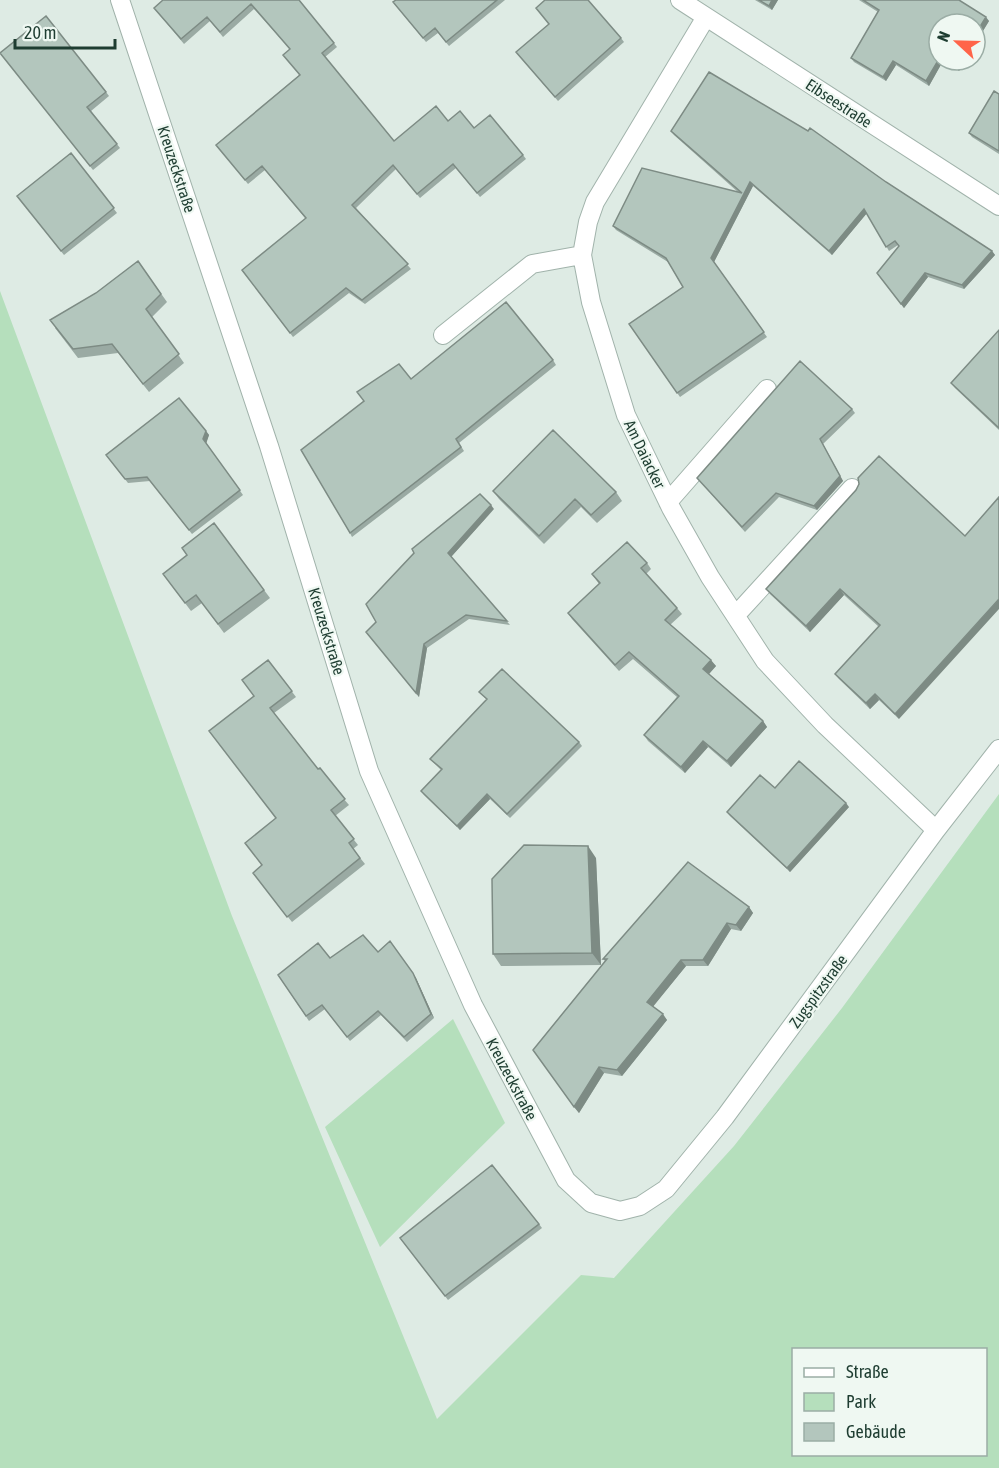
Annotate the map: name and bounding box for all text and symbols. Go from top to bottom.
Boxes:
scale bar [15,12,116,50]
north arrow [927,12,987,72]
text: 20 m [24,22,56,43]
text: N [933,29,953,44]
street label: Eibseestraße [803,75,875,131]
street label: Kreuzeckstraße [155,123,199,215]
street label: Am Daiacker [621,417,669,491]
street label: Kreuzeckstraße [305,585,349,677]
street label: Zugspitzstraße [785,951,851,1032]
street label: Kreuzeckstraße [483,1035,541,1123]
legend [792,1348,987,1456]
text: Straße [846,1361,889,1382]
text: Park [846,1391,876,1412]
text: Gebäude [846,1421,906,1442]

